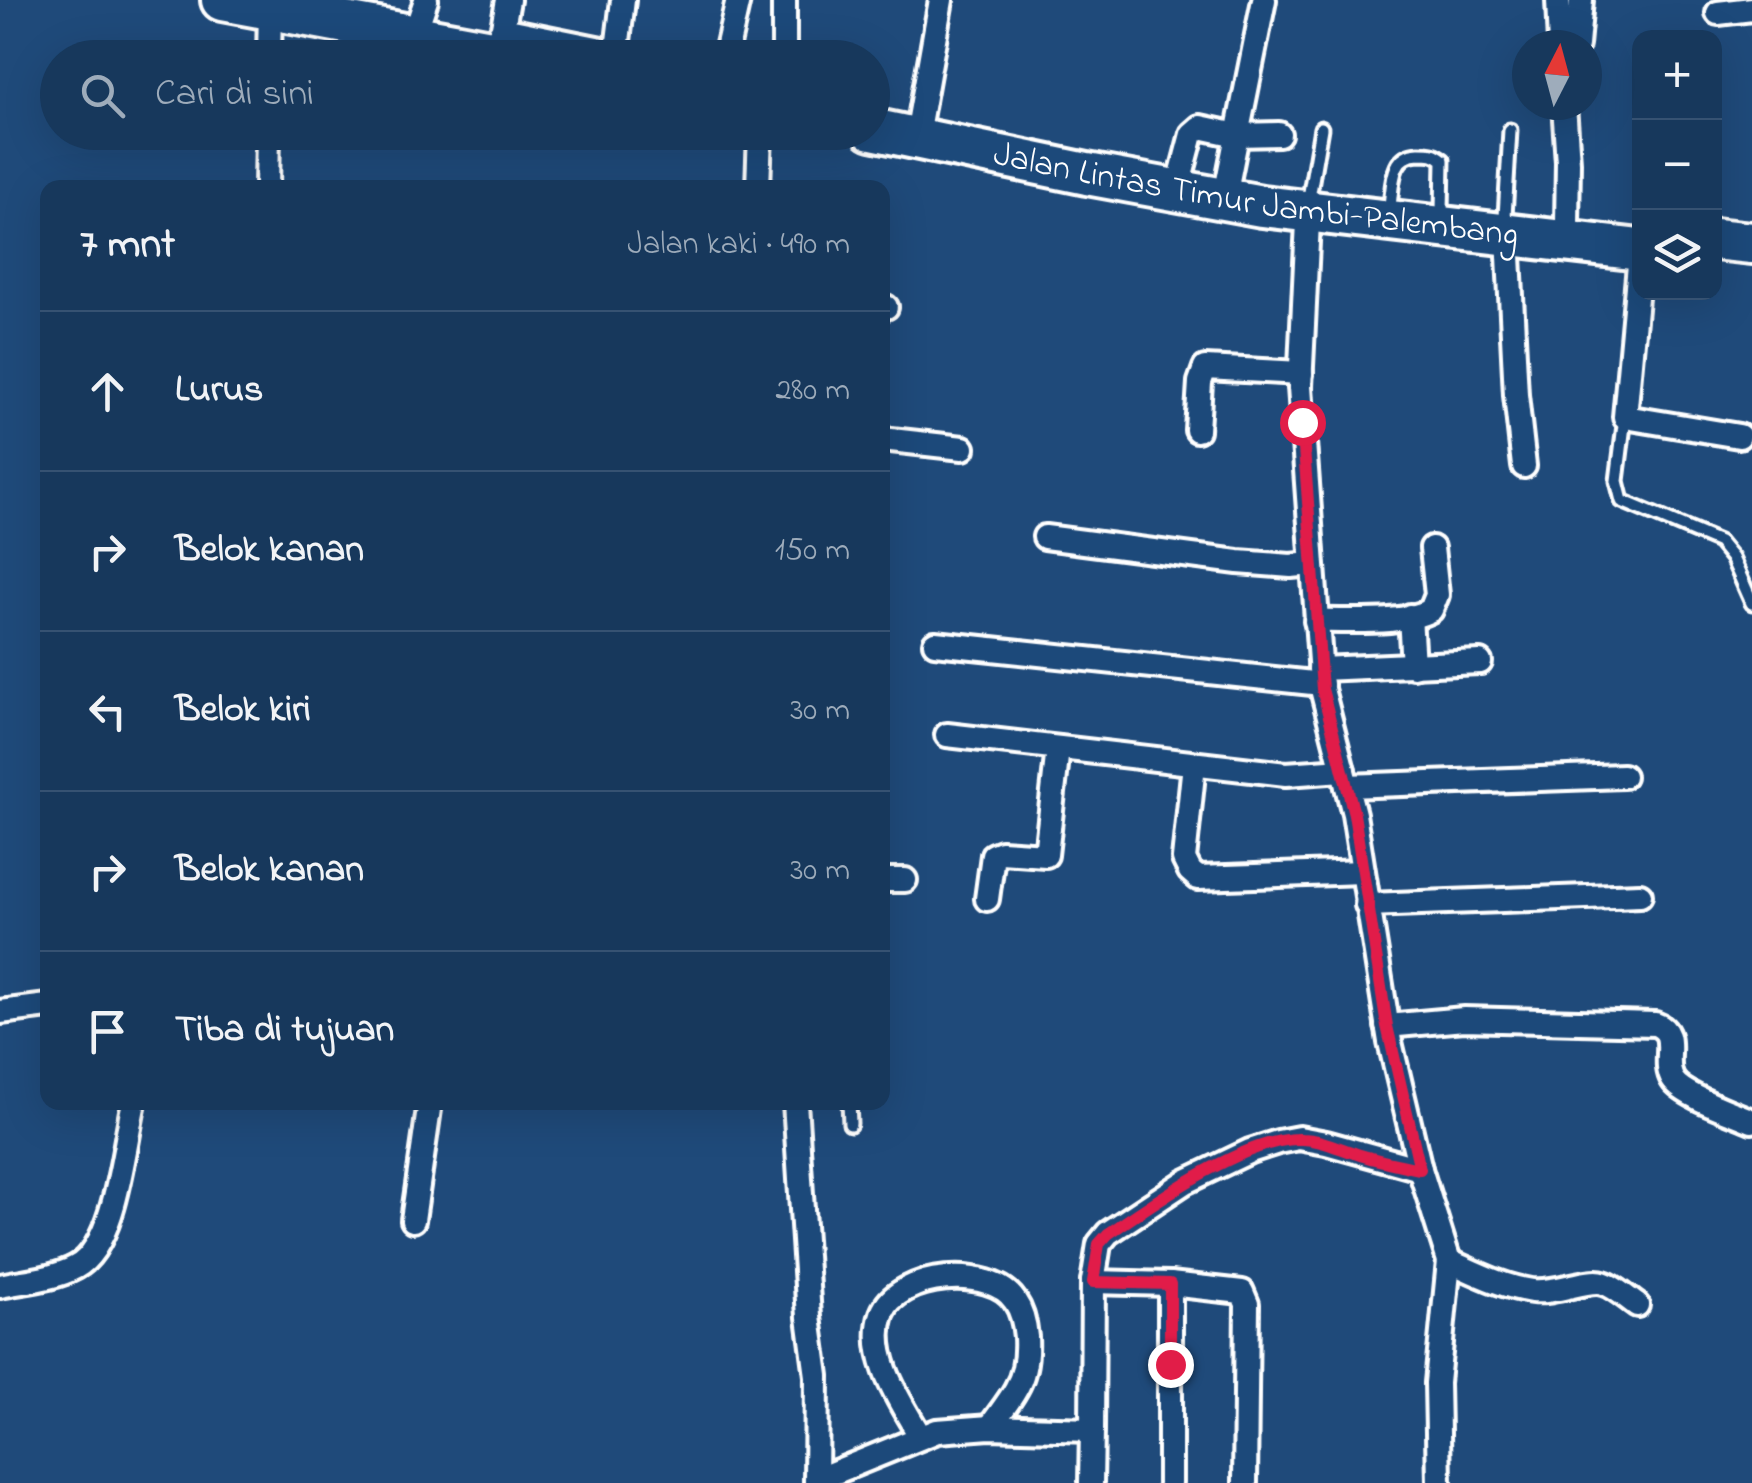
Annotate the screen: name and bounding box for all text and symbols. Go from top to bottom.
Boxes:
north arrow [1512,30,1602,120]
map controls [1632,30,1722,300]
button: + [1632,30,1722,120]
search box [40,40,890,150]
text: Cari di sini [155,67,314,123]
icon: search [75,68,130,123]
button: − [1632,120,1722,210]
street label: Jalan Lintas Timur Jambi-Palembang [989,130,1521,261]
button: layers [1632,210,1722,300]
text: 7 mnt [80,215,175,276]
text: Jalan kaki · 490 m [627,222,850,269]
text: Lurus [175,363,263,419]
icon: ahead [80,364,135,419]
text: 280 m [775,368,850,415]
route start [1280,400,1326,446]
text: Belok kanan [175,523,364,579]
icon: right [80,524,135,579]
text: 150 m [775,528,850,575]
text: Belok kiri [175,683,311,739]
icon: left [80,684,135,739]
text: 30 m [790,688,850,735]
text: Belok kanan [175,843,364,899]
icon: right [80,844,135,899]
text: 30 m [790,848,850,895]
text: Tiba di tujuan [175,1003,394,1059]
icon: arrive [80,1004,135,1059]
route end [1148,1342,1194,1388]

